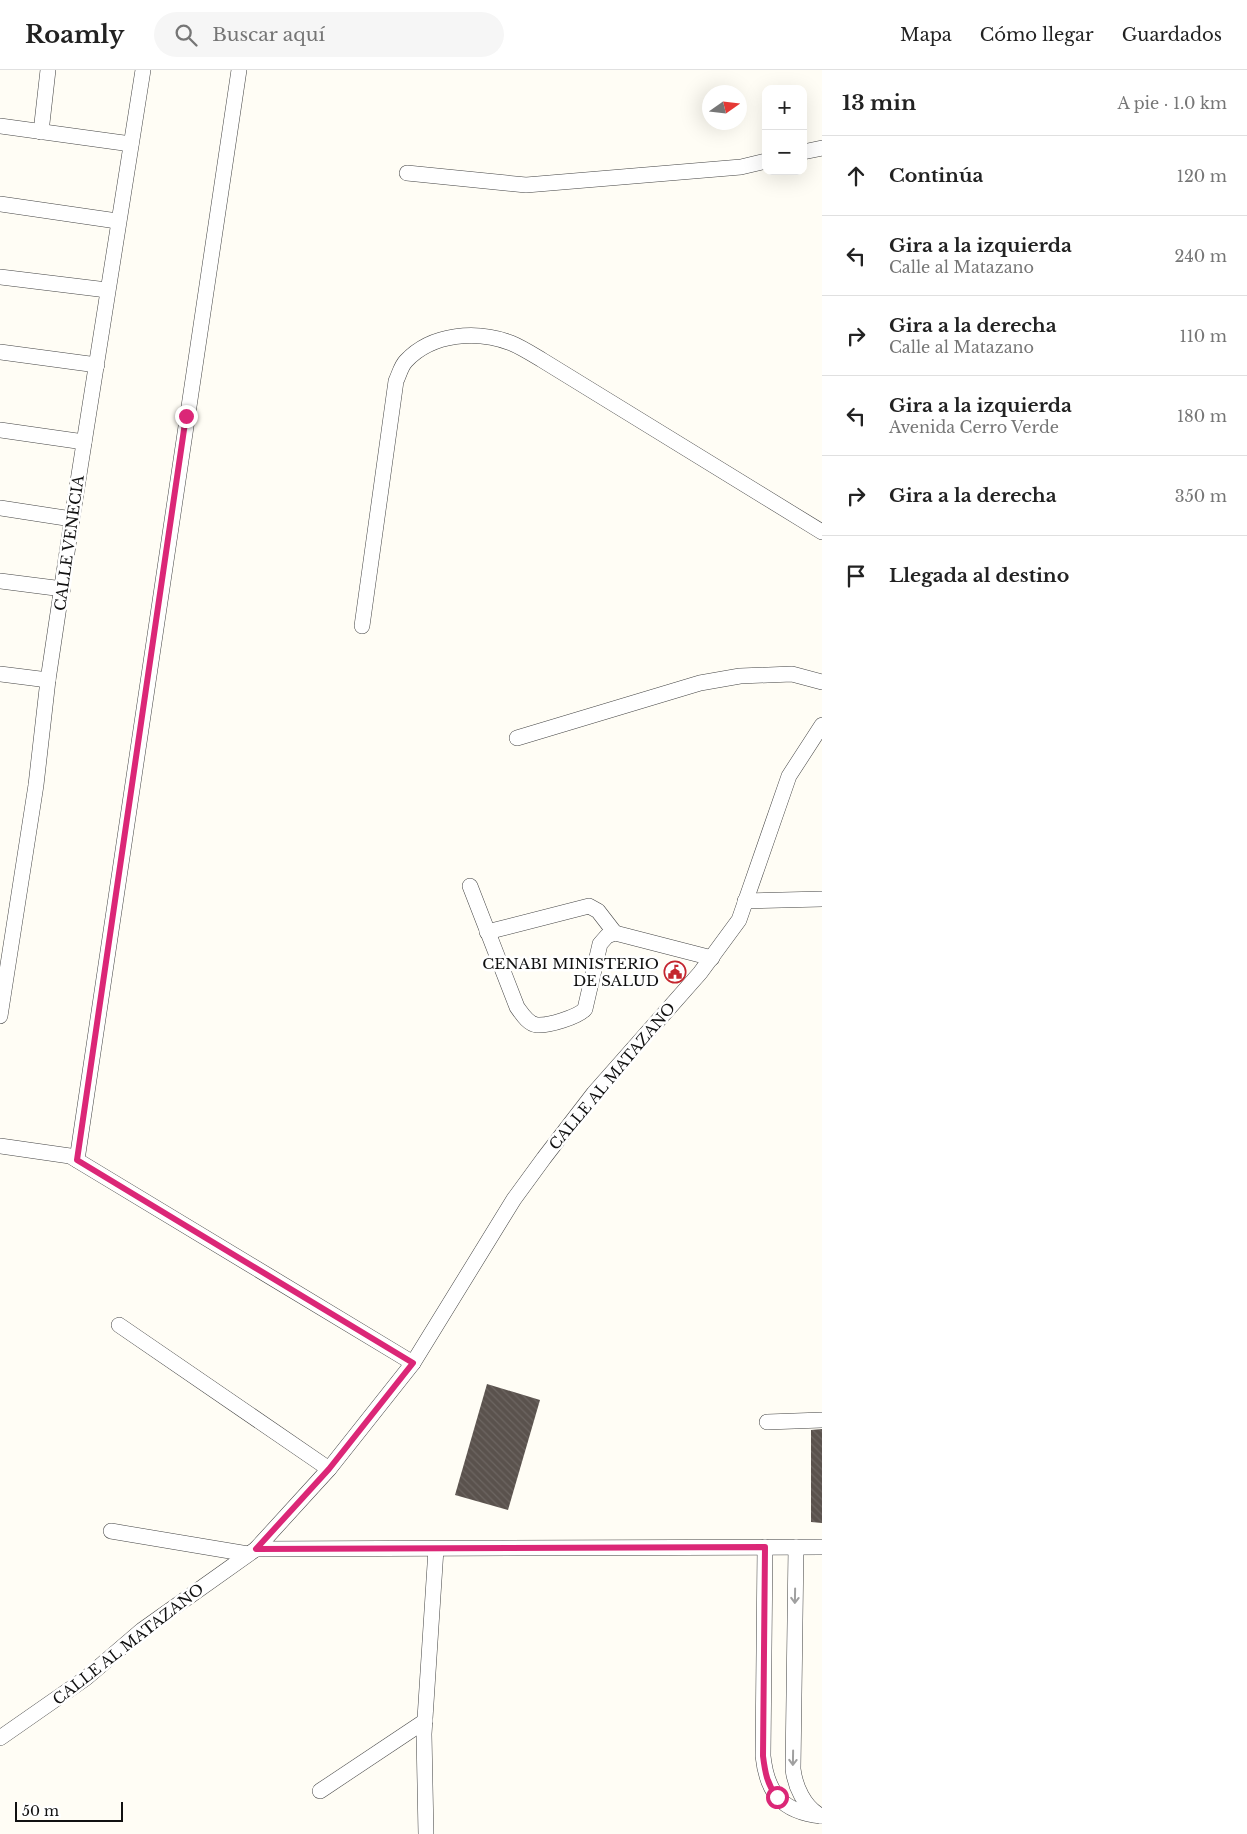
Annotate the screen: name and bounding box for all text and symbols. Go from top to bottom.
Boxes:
search box [154,12,504,57]
text: Roamly [25,20,124,49]
icon: search [172,21,200,49]
text: Buscar aquí [212,23,325,46]
text: Mapa [900,24,952,46]
text: Cómo llegar [980,24,1094,46]
text: Guardados [1122,24,1222,46]
north arrow [702,85,747,130]
map controls [762,85,807,175]
button: + [762,85,807,130]
text: 13 min [842,90,916,116]
text: A pie · 1.0 km [1117,93,1227,113]
button: − [762,130,807,175]
icon: ahead [842,162,870,190]
text: Continúa [889,164,983,187]
text: 120 m [1177,166,1227,186]
text: Gira a la izquierda [889,234,1072,257]
icon: left [842,242,870,270]
text: 240 m [1175,246,1227,266]
text: Calle al Matazano [889,257,1034,277]
text: Gira a la derecha [889,314,1057,337]
icon: right [842,322,870,350]
text: 110 m [1180,326,1227,346]
text: Calle al Matazano [889,337,1034,357]
text: Gira a la izquierda [889,394,1072,417]
icon: left [842,402,870,430]
route end [175,405,198,428]
text: 180 m [1177,406,1227,426]
text: Avenida Cerro Verde [889,417,1059,437]
street label: CALLE VENECIA [50,473,88,612]
icon: right [842,482,870,510]
text: Gira a la derecha [889,484,1057,507]
text: 350 m [1175,486,1227,506]
icon: arrive [842,562,870,590]
text: Llegada al destino [889,564,1069,587]
place label: CENABI MINISTERIO DE SALUD [482,954,659,990]
public building icon: CENABI MINISTERIO DE SALUD [663,960,687,984]
street label: CALLE AL MATAZANO [545,999,679,1153]
street label: CALLE AL MATAZANO [49,1579,207,1709]
one-way arrow [790,1587,800,1603]
one-way arrow [788,1750,798,1766]
route start [766,1786,789,1809]
scale bar [15,1799,122,1822]
text: 50 m [22,1802,59,1820]

